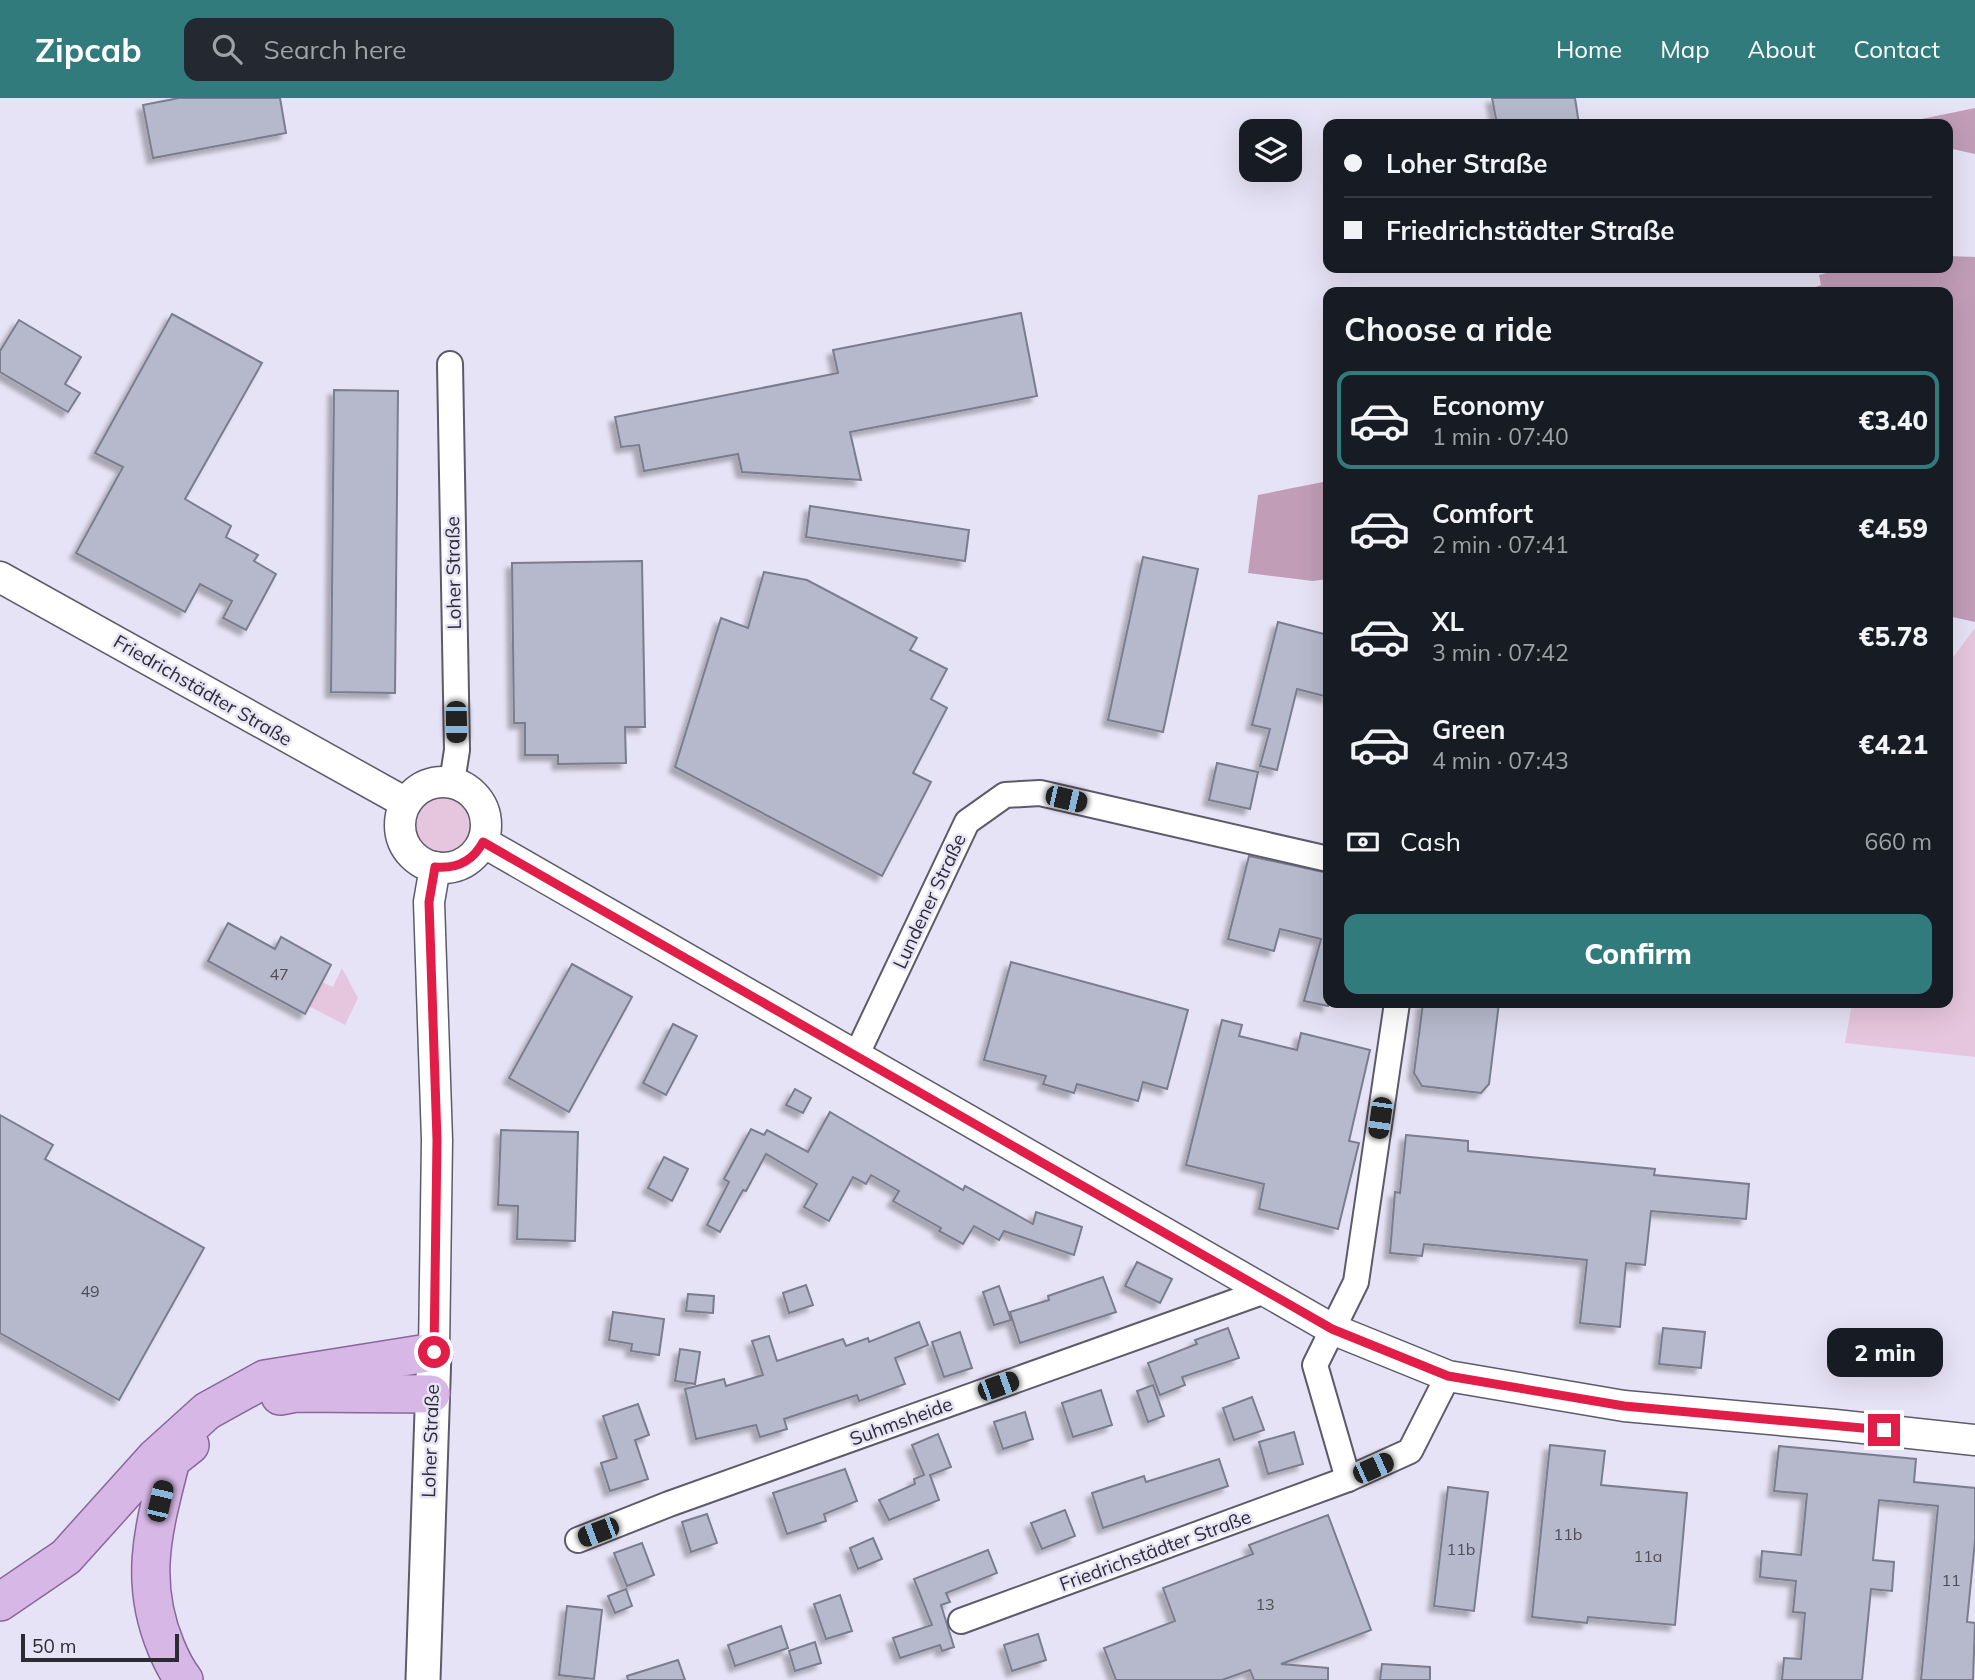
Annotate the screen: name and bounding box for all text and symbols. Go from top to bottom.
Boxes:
search box [184,18,674,81]
text: Zipcab [35,29,142,70]
icon: search [208,30,246,68]
text: Search here [264,33,407,66]
text: Home [1556,34,1622,64]
text: Map [1660,34,1710,64]
text: About [1748,34,1816,64]
text: Contact [1854,34,1940,64]
map controls [1239,119,1302,182]
button: layers [1239,119,1302,182]
text: Loher Straße [1386,147,1548,180]
text: Friedrichstädter Straße [1386,214,1675,247]
text: Choose a ride [1344,309,1552,349]
icon: car [1348,389,1411,452]
text: Economy [1432,389,1544,422]
text: €3.40 [1859,404,1928,437]
text: 1 min · 07:40 [1432,422,1569,451]
icon: car [1348,497,1411,560]
text: Comfort [1432,497,1533,530]
text: €4.59 [1859,512,1928,545]
street label: Loher Straße [440,516,466,630]
text: 2 min · 07:41 [1432,530,1569,559]
icon: car [1348,605,1411,668]
text: XL [1432,605,1464,638]
text: €5.78 [1859,620,1928,653]
street label: Friedrichstädter Straße [109,629,297,751]
text: 3 min · 07:42 [1432,638,1569,667]
car [446,701,467,743]
icon: car [1348,713,1411,776]
text: Green [1432,713,1505,746]
text: €4.21 [1859,728,1928,761]
text: 4 min · 07:43 [1432,746,1569,775]
car [1044,784,1089,814]
icon: cash [1344,823,1382,861]
text: Cash [1400,825,1461,858]
text: 660 m [1864,827,1932,856]
street label: Lundener Straße [887,830,971,972]
button: Confirm [1344,914,1932,994]
house number: 47 [269,964,289,984]
car [1367,1096,1394,1140]
house number: 49 [80,1281,100,1301]
callout: 2 min [1826,1328,1942,1378]
route start [418,1336,450,1368]
text: 2 min [1854,1338,1916,1367]
car [975,1369,1022,1403]
street label: Loher Straße [416,1384,444,1498]
street label: Suhmsheide [846,1391,956,1451]
route end [1868,1414,1900,1446]
car [1350,1450,1397,1486]
car [146,1478,175,1524]
street label: Friedrichstädter Straße [1056,1504,1254,1596]
car [575,1515,622,1549]
house number: 11b [1554,1524,1582,1544]
house number: 11b [1447,1539,1475,1559]
house number: 11a [1634,1546,1662,1566]
house number: 11 [1941,1570,1961,1590]
house number: 13 [1255,1594,1275,1614]
scale bar [21,1631,178,1663]
text: 50 m [32,1634,76,1658]

